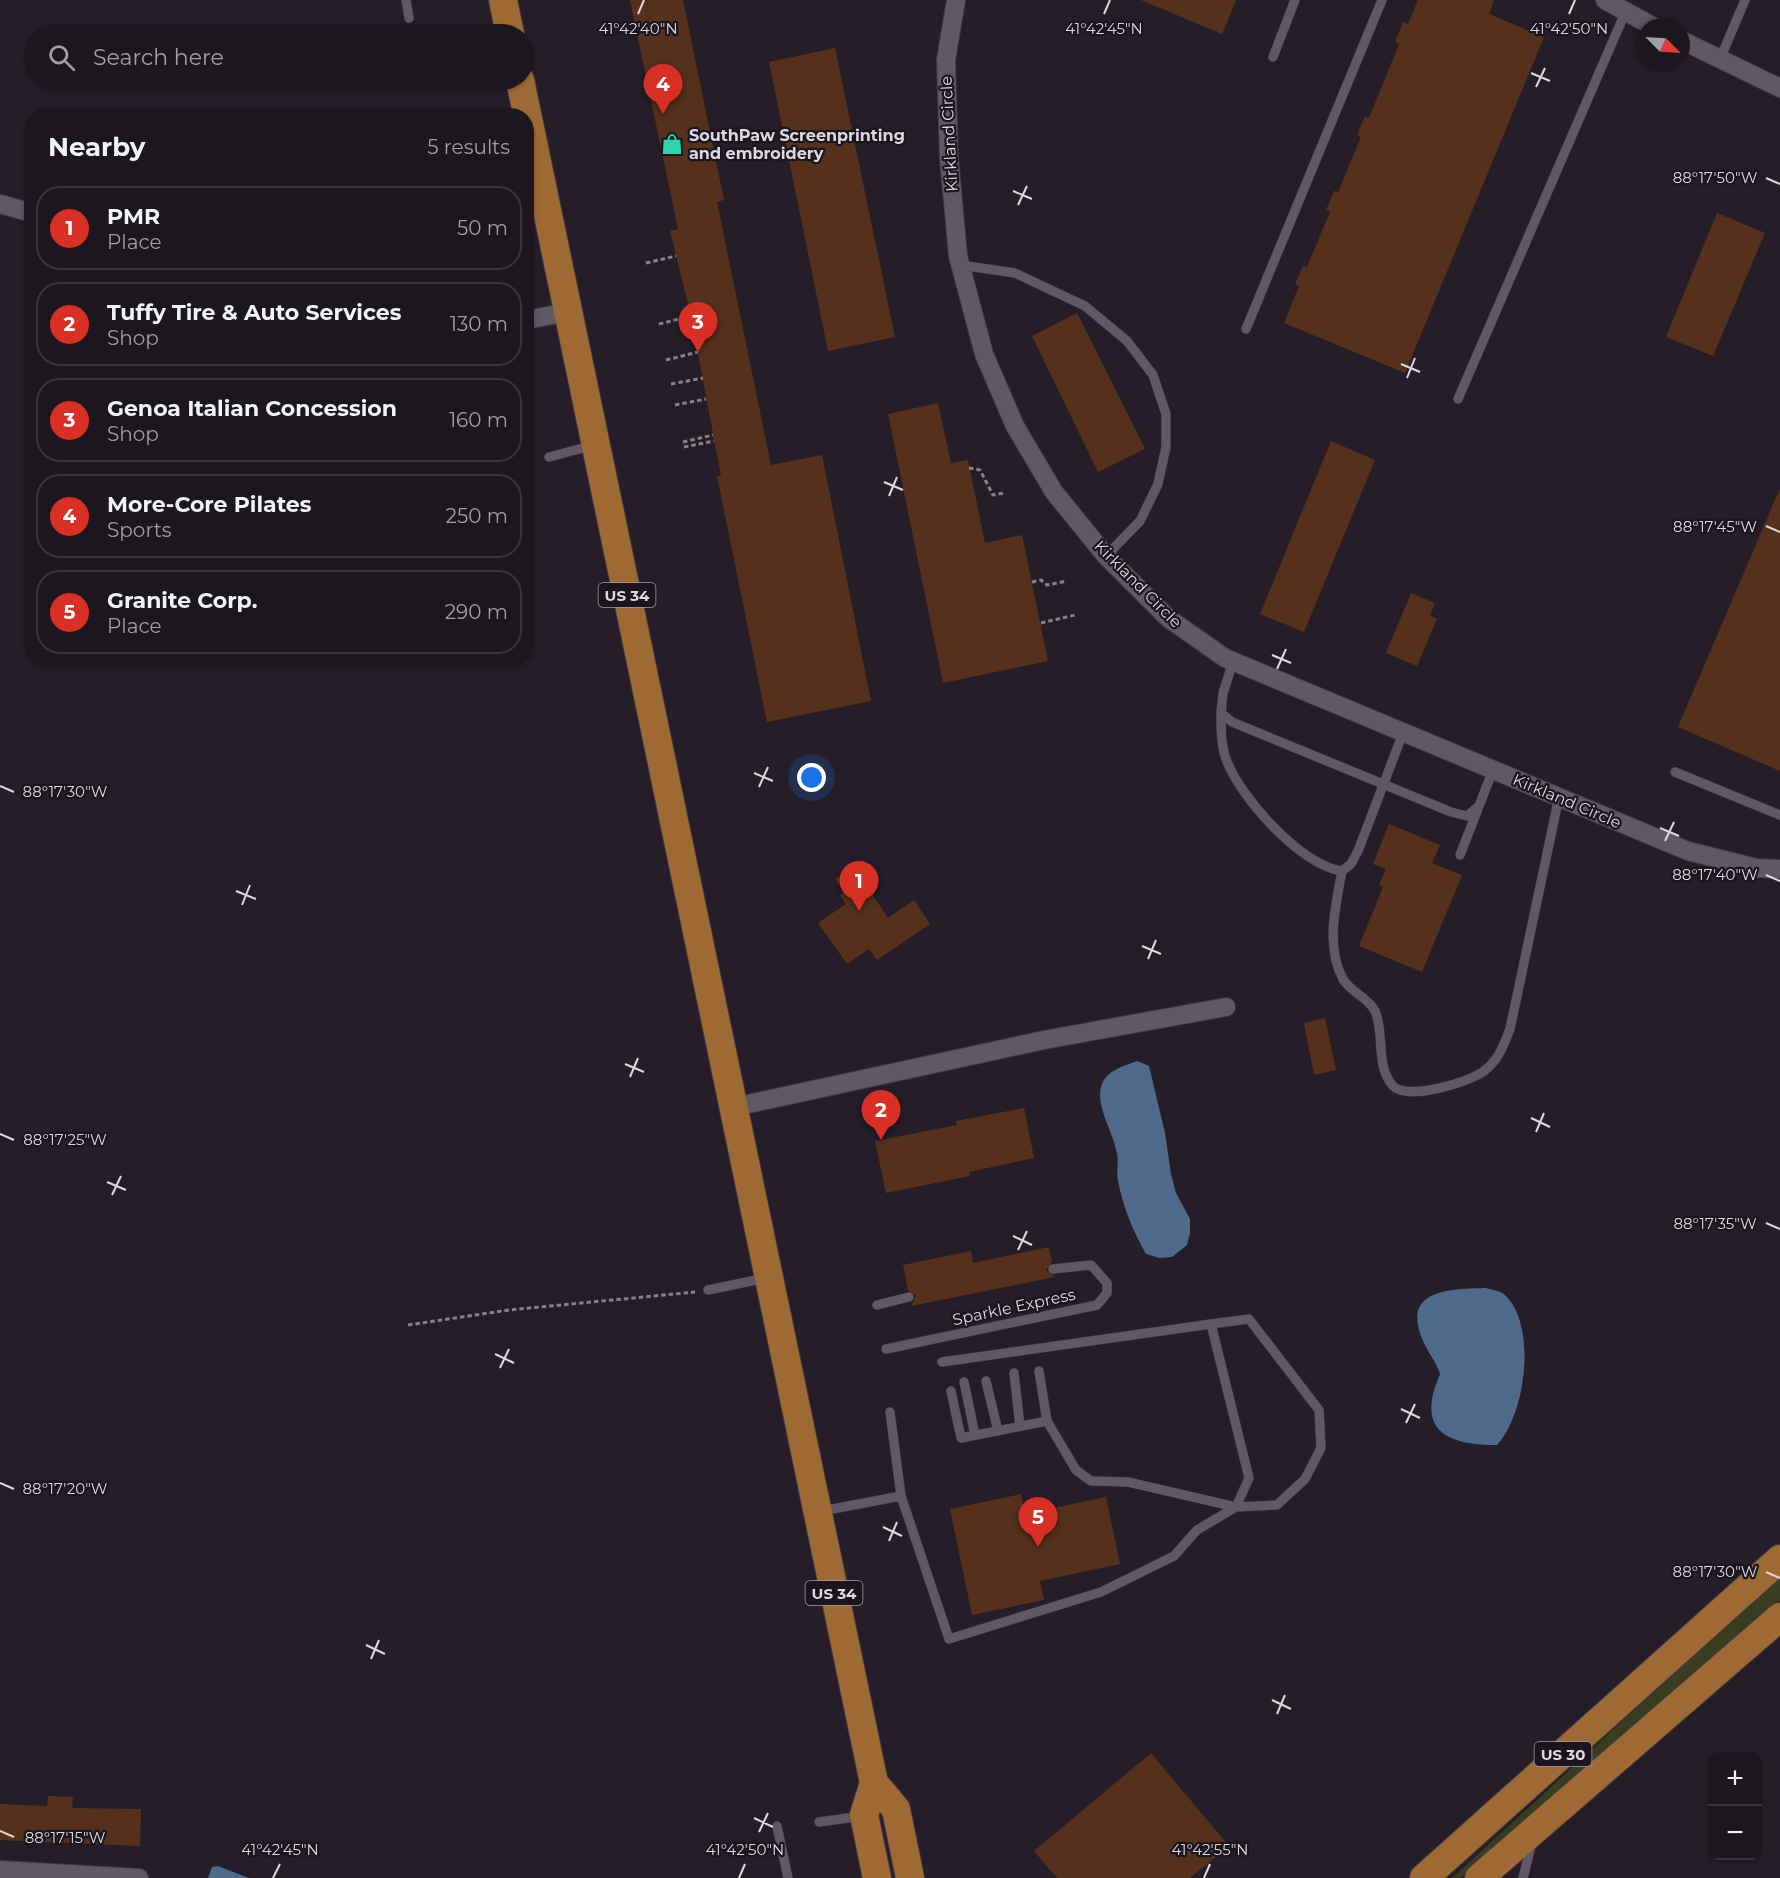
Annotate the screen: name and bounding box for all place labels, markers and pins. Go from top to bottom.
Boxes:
pin: 4 [644,64,682,114]
place label: SouthPaw Screenprinting and embroidery [689,126,905,163]
shop icon: SouthPaw Screenprinting and embroidery [660,132,684,156]
pin: 3 [678,302,718,352]
pin: 1 [840,862,878,911]
pin: 2 [862,1090,900,1140]
pin: 5 [1018,1498,1058,1547]

